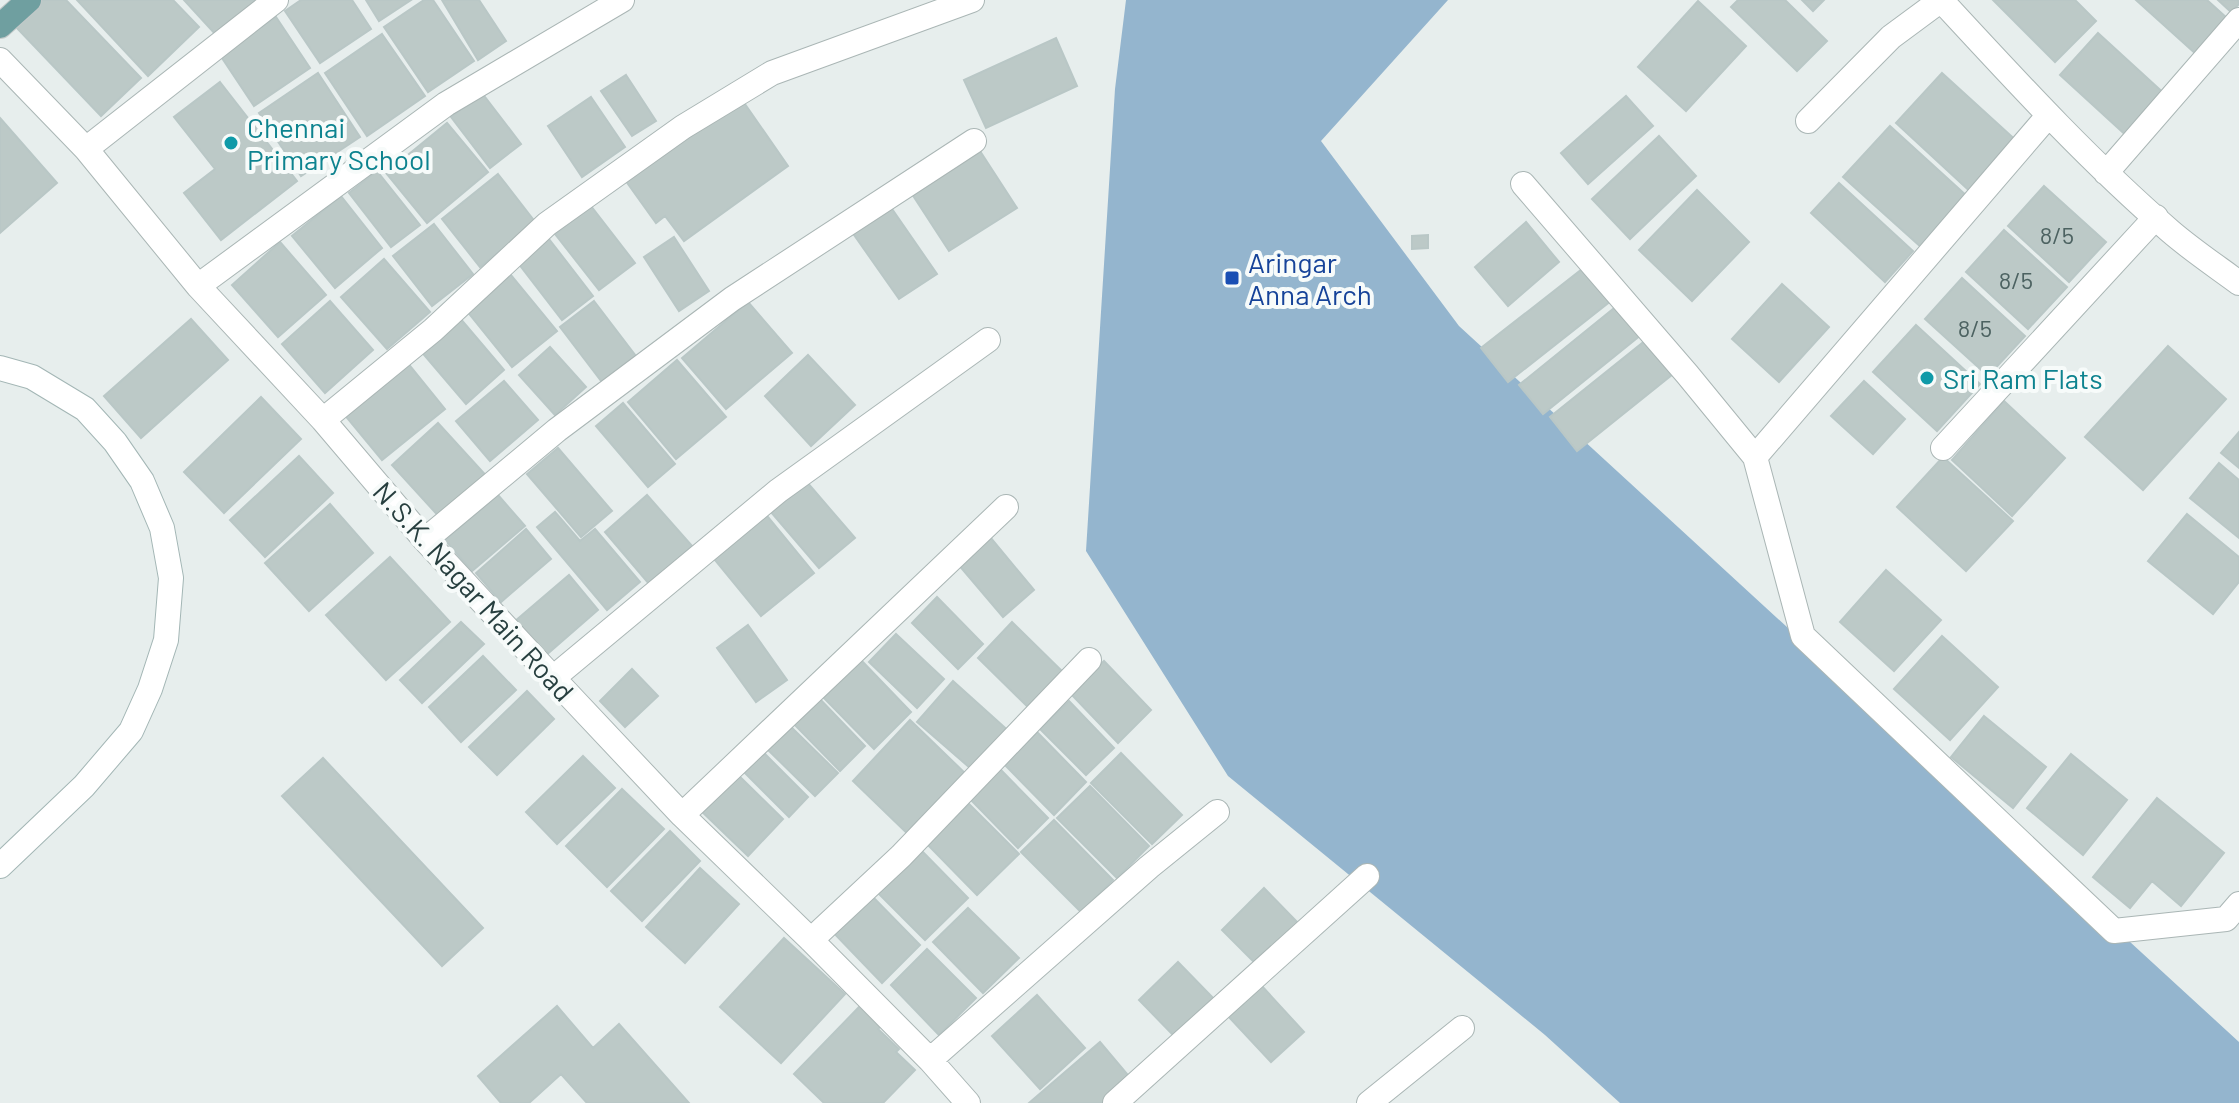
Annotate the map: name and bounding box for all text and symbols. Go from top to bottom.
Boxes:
place label: Chennai Primary School [247,110,431,176]
marker: Chennai Primary School [222,134,240,152]
house number: 8/5 [2040,220,2074,249]
place label: Aringar Anna Arch [1248,245,1372,311]
house number: 8/5 [1999,265,2033,294]
marker: Aringar Anna Arch [1223,269,1241,287]
house number: 8/5 [1958,313,1992,342]
place label: Sri Ram Flats [1943,361,2103,395]
marker: Sri Ram Flats [1918,369,1936,387]
street label: N.S.K. Nagar Main Road [367,474,581,708]

